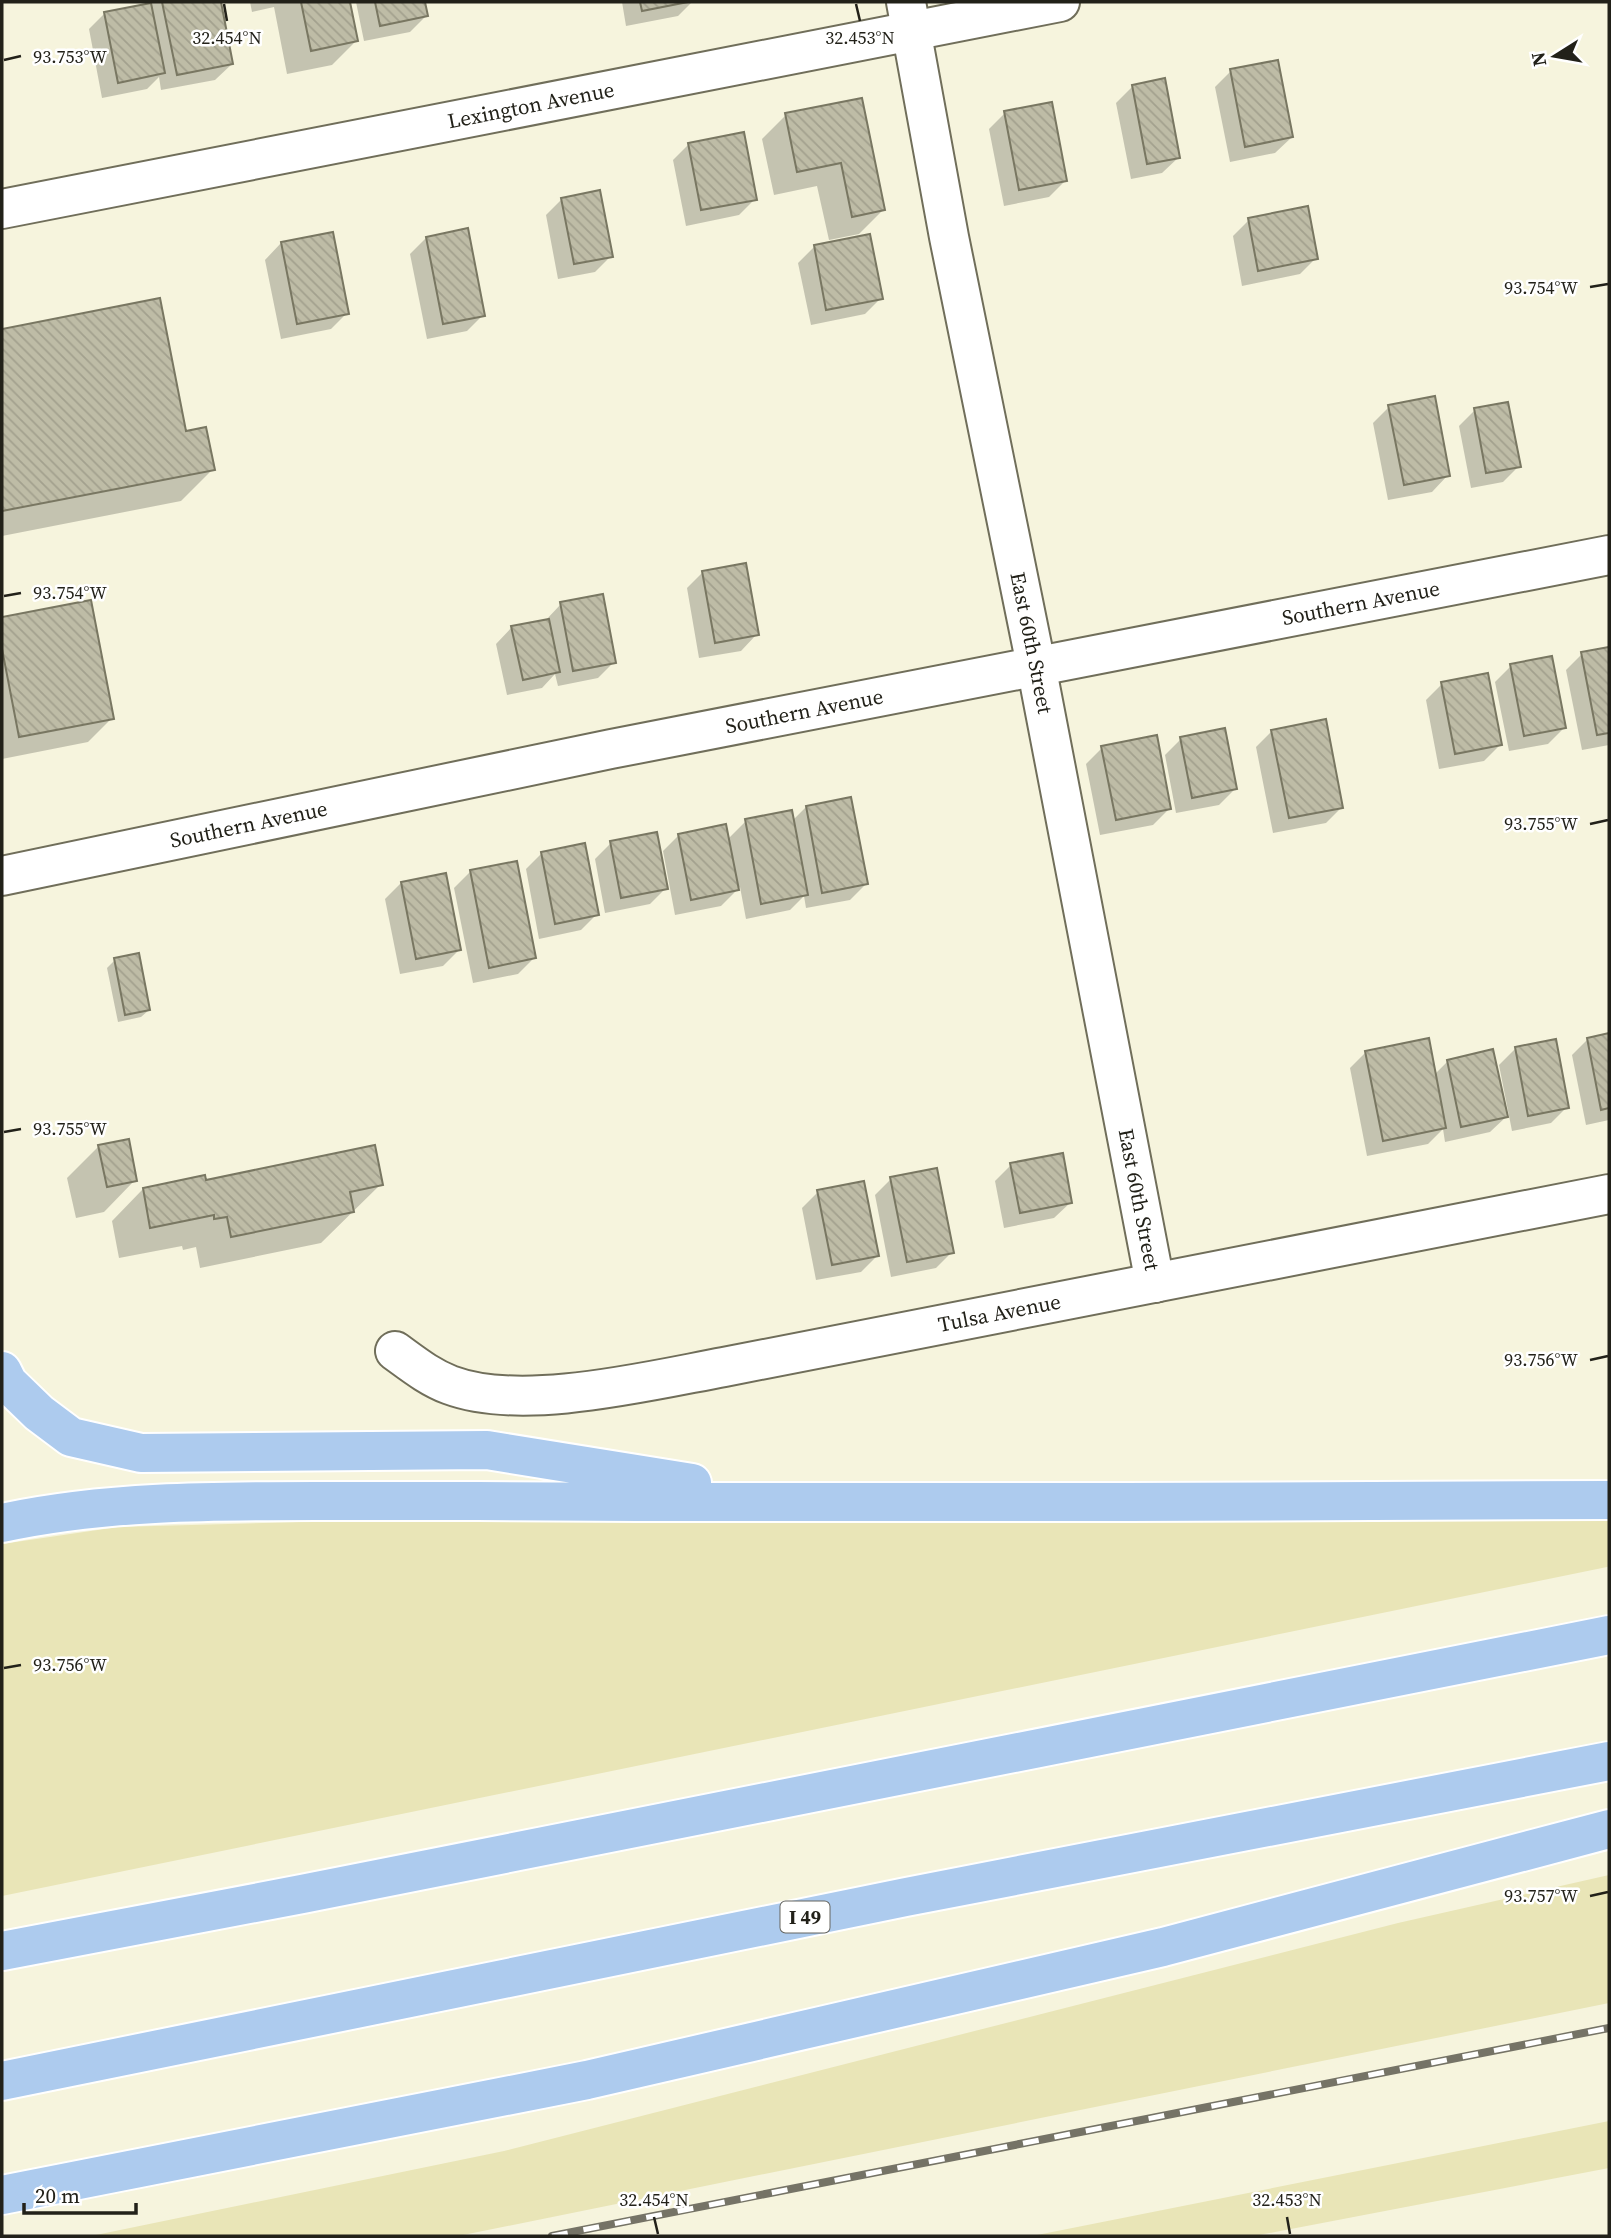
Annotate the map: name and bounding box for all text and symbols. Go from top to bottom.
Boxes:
north arrow [1520,21,1590,91]
text: 32.454°N [192,25,262,50]
text: 32.453°N [825,25,895,50]
text: 93.753°W [33,44,107,69]
text: N [1524,50,1552,69]
street label: Lexington Avenue [445,75,617,135]
text: 93.754°W [1504,275,1578,300]
street label: East 60th Street [1003,569,1060,716]
street label: Southern Avenue [1279,573,1442,632]
text: 93.754°W [33,580,107,605]
street label: Southern Avenue [723,681,885,740]
street label: Southern Avenue [167,794,330,855]
text: 93.755°W [1504,811,1578,836]
text: 93.755°W [33,1116,107,1141]
street label: East 60th Street [1112,1126,1167,1273]
street label: Tulsa Avenue [935,1286,1063,1339]
text: 93.756°W [1504,1347,1578,1372]
text: 93.756°W [33,1652,107,1677]
text: 93.757°W [1504,1883,1578,1908]
road number: I 49 [780,1901,830,1932]
scale bar [24,2172,136,2216]
text: 20 m [35,2181,80,2210]
text: 32.454°N [619,2187,689,2212]
text: 32.453°N [1252,2187,1322,2212]

